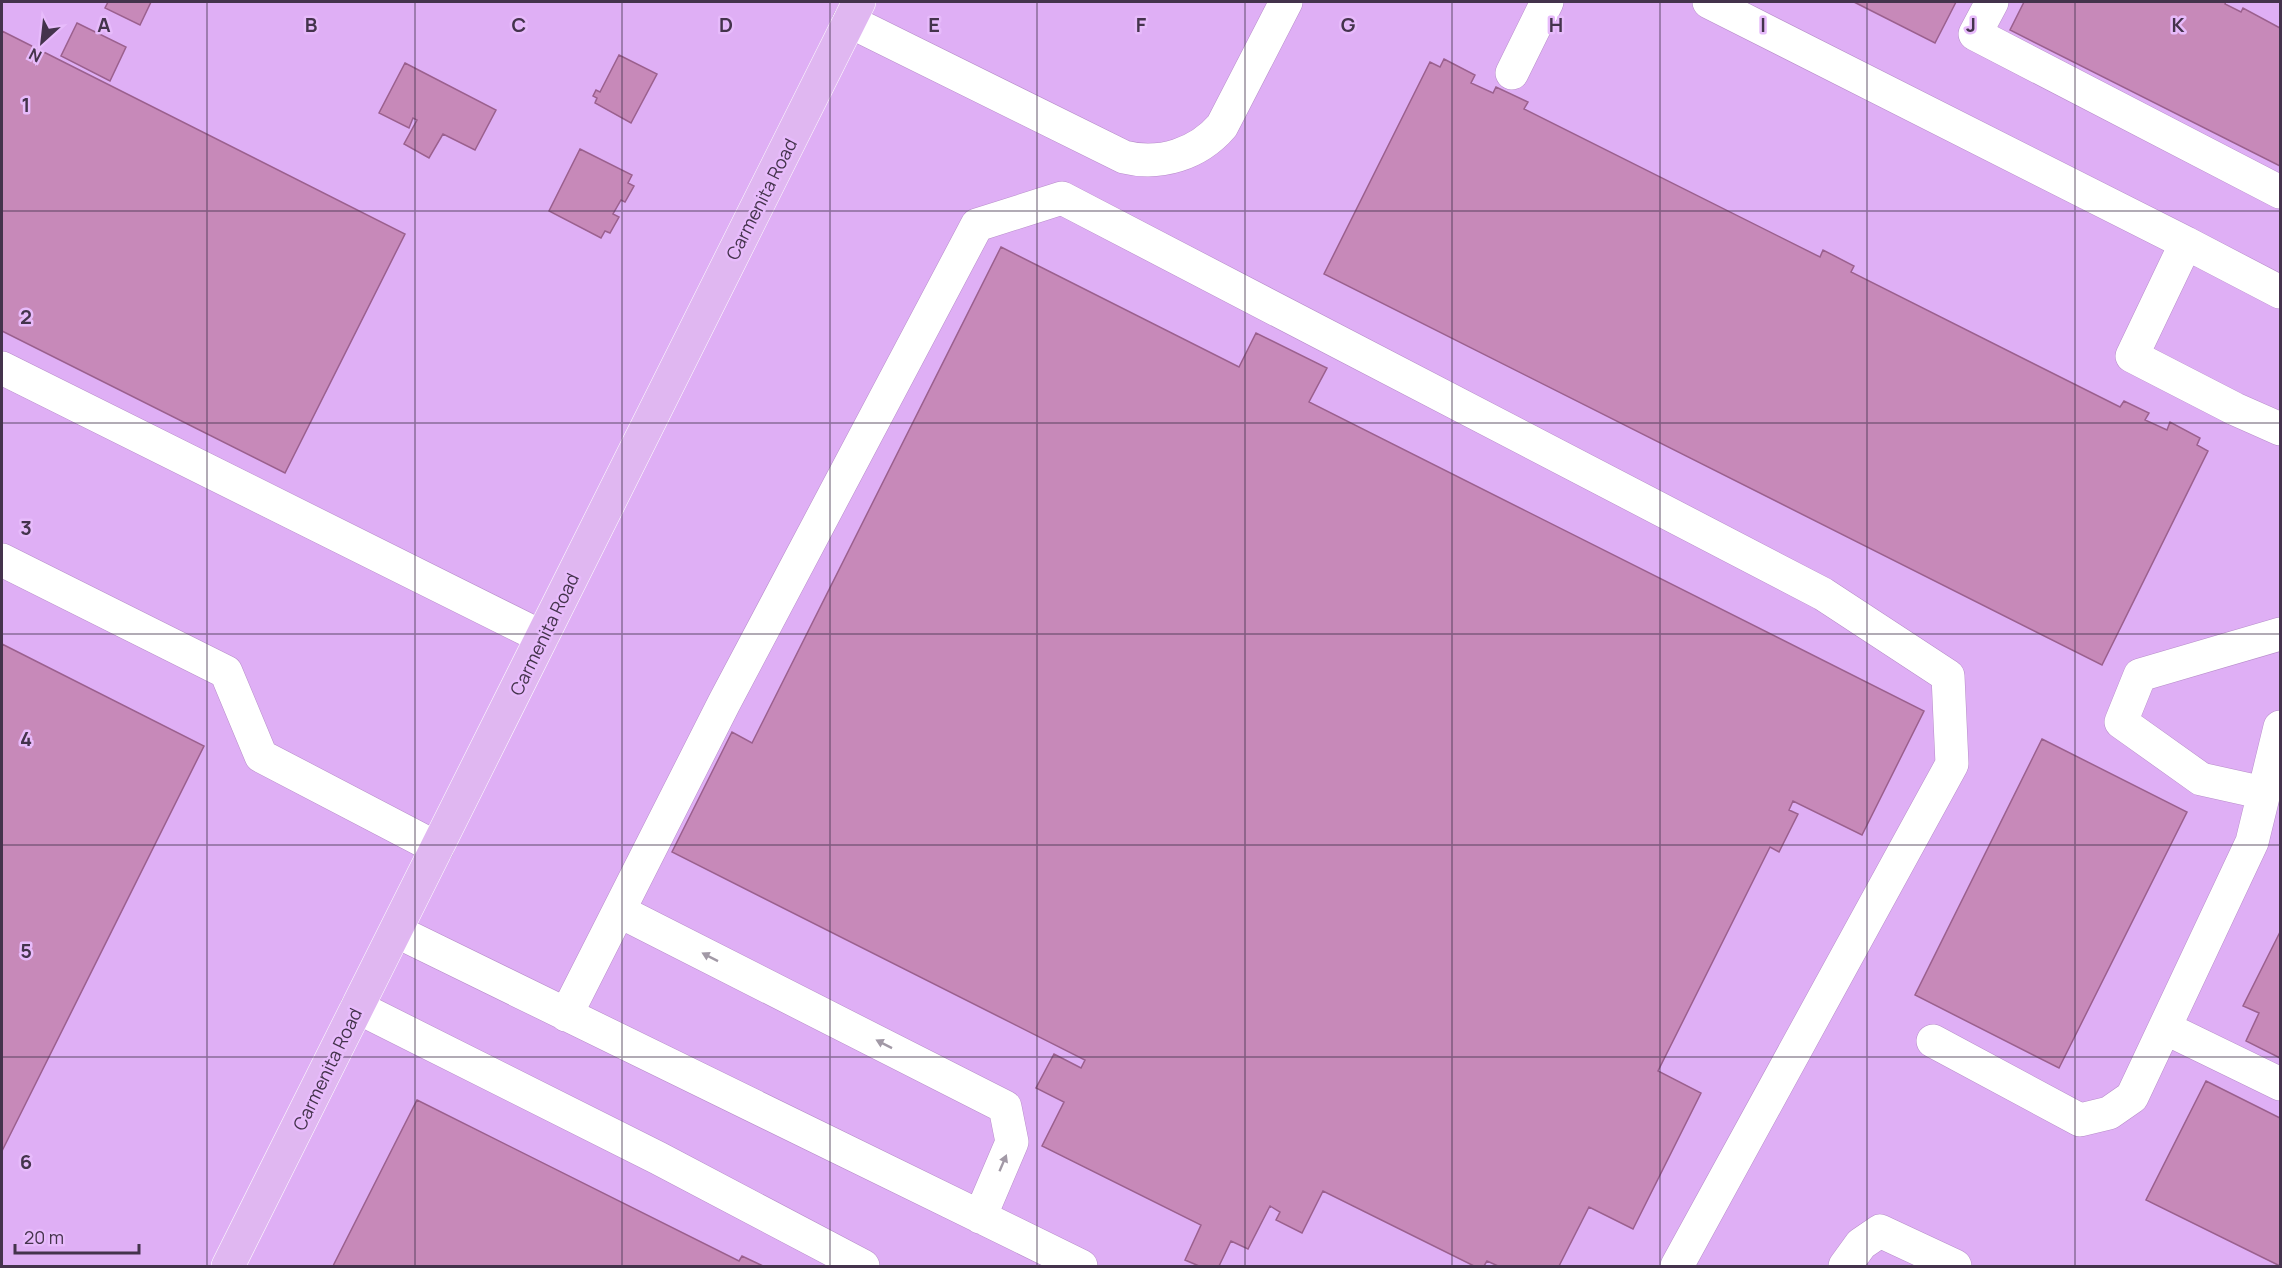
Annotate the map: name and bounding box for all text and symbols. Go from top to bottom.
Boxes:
text: A [97,11,111,38]
text: B [305,11,318,38]
text: C [512,11,526,38]
text: D [719,11,733,38]
text: E [928,11,940,38]
text: F [1136,11,1147,38]
text: G [1341,11,1356,38]
text: H [1549,11,1563,38]
text: I [1760,11,1766,38]
text: J [1966,11,1976,38]
text: K [2172,11,2185,38]
north arrow [12,12,72,72]
text: N [25,43,45,68]
text: 1 [22,91,30,118]
street label: Carmenita Road [720,134,802,264]
text: 2 [20,303,32,330]
text: 3 [20,514,32,541]
street label: Carmenita Road [504,569,584,699]
text: 4 [20,725,32,752]
text: 5 [20,937,32,964]
one-way arrow [701,952,718,962]
street label: Carmenita Road [287,1004,367,1134]
one-way arrow [875,1040,893,1050]
text: 6 [20,1148,32,1175]
one-way arrow [999,1154,1008,1172]
scale bar [15,1217,140,1255]
text: 20 m [24,1225,64,1249]

